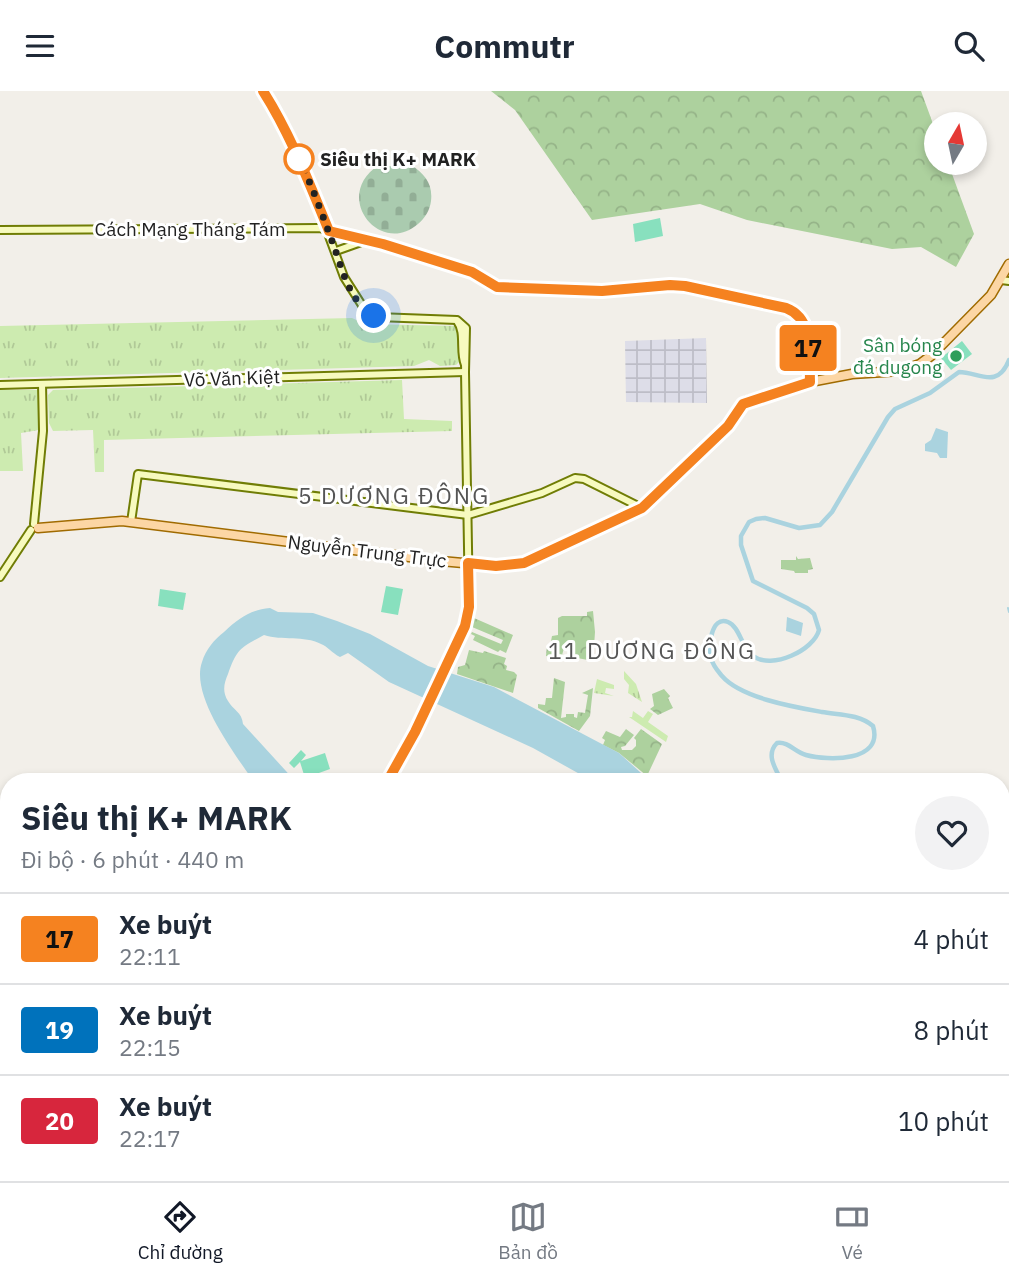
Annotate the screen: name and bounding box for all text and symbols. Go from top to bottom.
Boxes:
text: Commutr [434,25,575,67]
icon: menu [21,27,59,65]
icon: search [950,27,988,65]
north arrow [924,112,987,175]
map controls [924,112,987,175]
marker: Siêu thị K+ MARK [284,144,314,174]
place label: Siêu thị K+ MARK [320,147,476,171]
street label: Cách Mạng Tháng Tám [94,217,286,241]
your location [356,298,391,333]
line badge: 17 [776,325,840,371]
text: 17 [794,332,822,364]
place label: Sân bóng đá dugong [853,333,942,379]
marker: Sân bóng đá dugong [948,348,964,364]
street label: Võ Văn Kiệt [183,364,281,392]
district label: 5 DƯƠNG ĐÔNG [298,480,490,510]
street label: Nguyễn Trung Trực [286,529,448,573]
district label: 11 DƯƠNG ĐÔNG [548,635,756,665]
text: Siêu thị K+ MARK [21,796,292,839]
button: heart [915,796,989,870]
text: Đi bộ · 6 phút · 440 m [21,844,244,874]
text: Xe buýt [119,907,212,941]
text: 4 phút [914,922,989,956]
text: 17 [45,923,74,955]
text: 22:11 [119,941,181,971]
text: Xe buýt [119,998,212,1032]
text: 8 phút [914,1013,989,1047]
text: 19 [45,1014,74,1046]
text: 22:15 [119,1032,181,1062]
text: Xe buýt [119,1089,212,1123]
text: 10 phút [898,1104,989,1138]
text: 20 [45,1105,74,1137]
text: 22:17 [119,1123,181,1153]
tab: Chỉ đường [138,1198,223,1264]
tab: Bản đồ [498,1198,558,1264]
tab: Vé [833,1198,871,1264]

